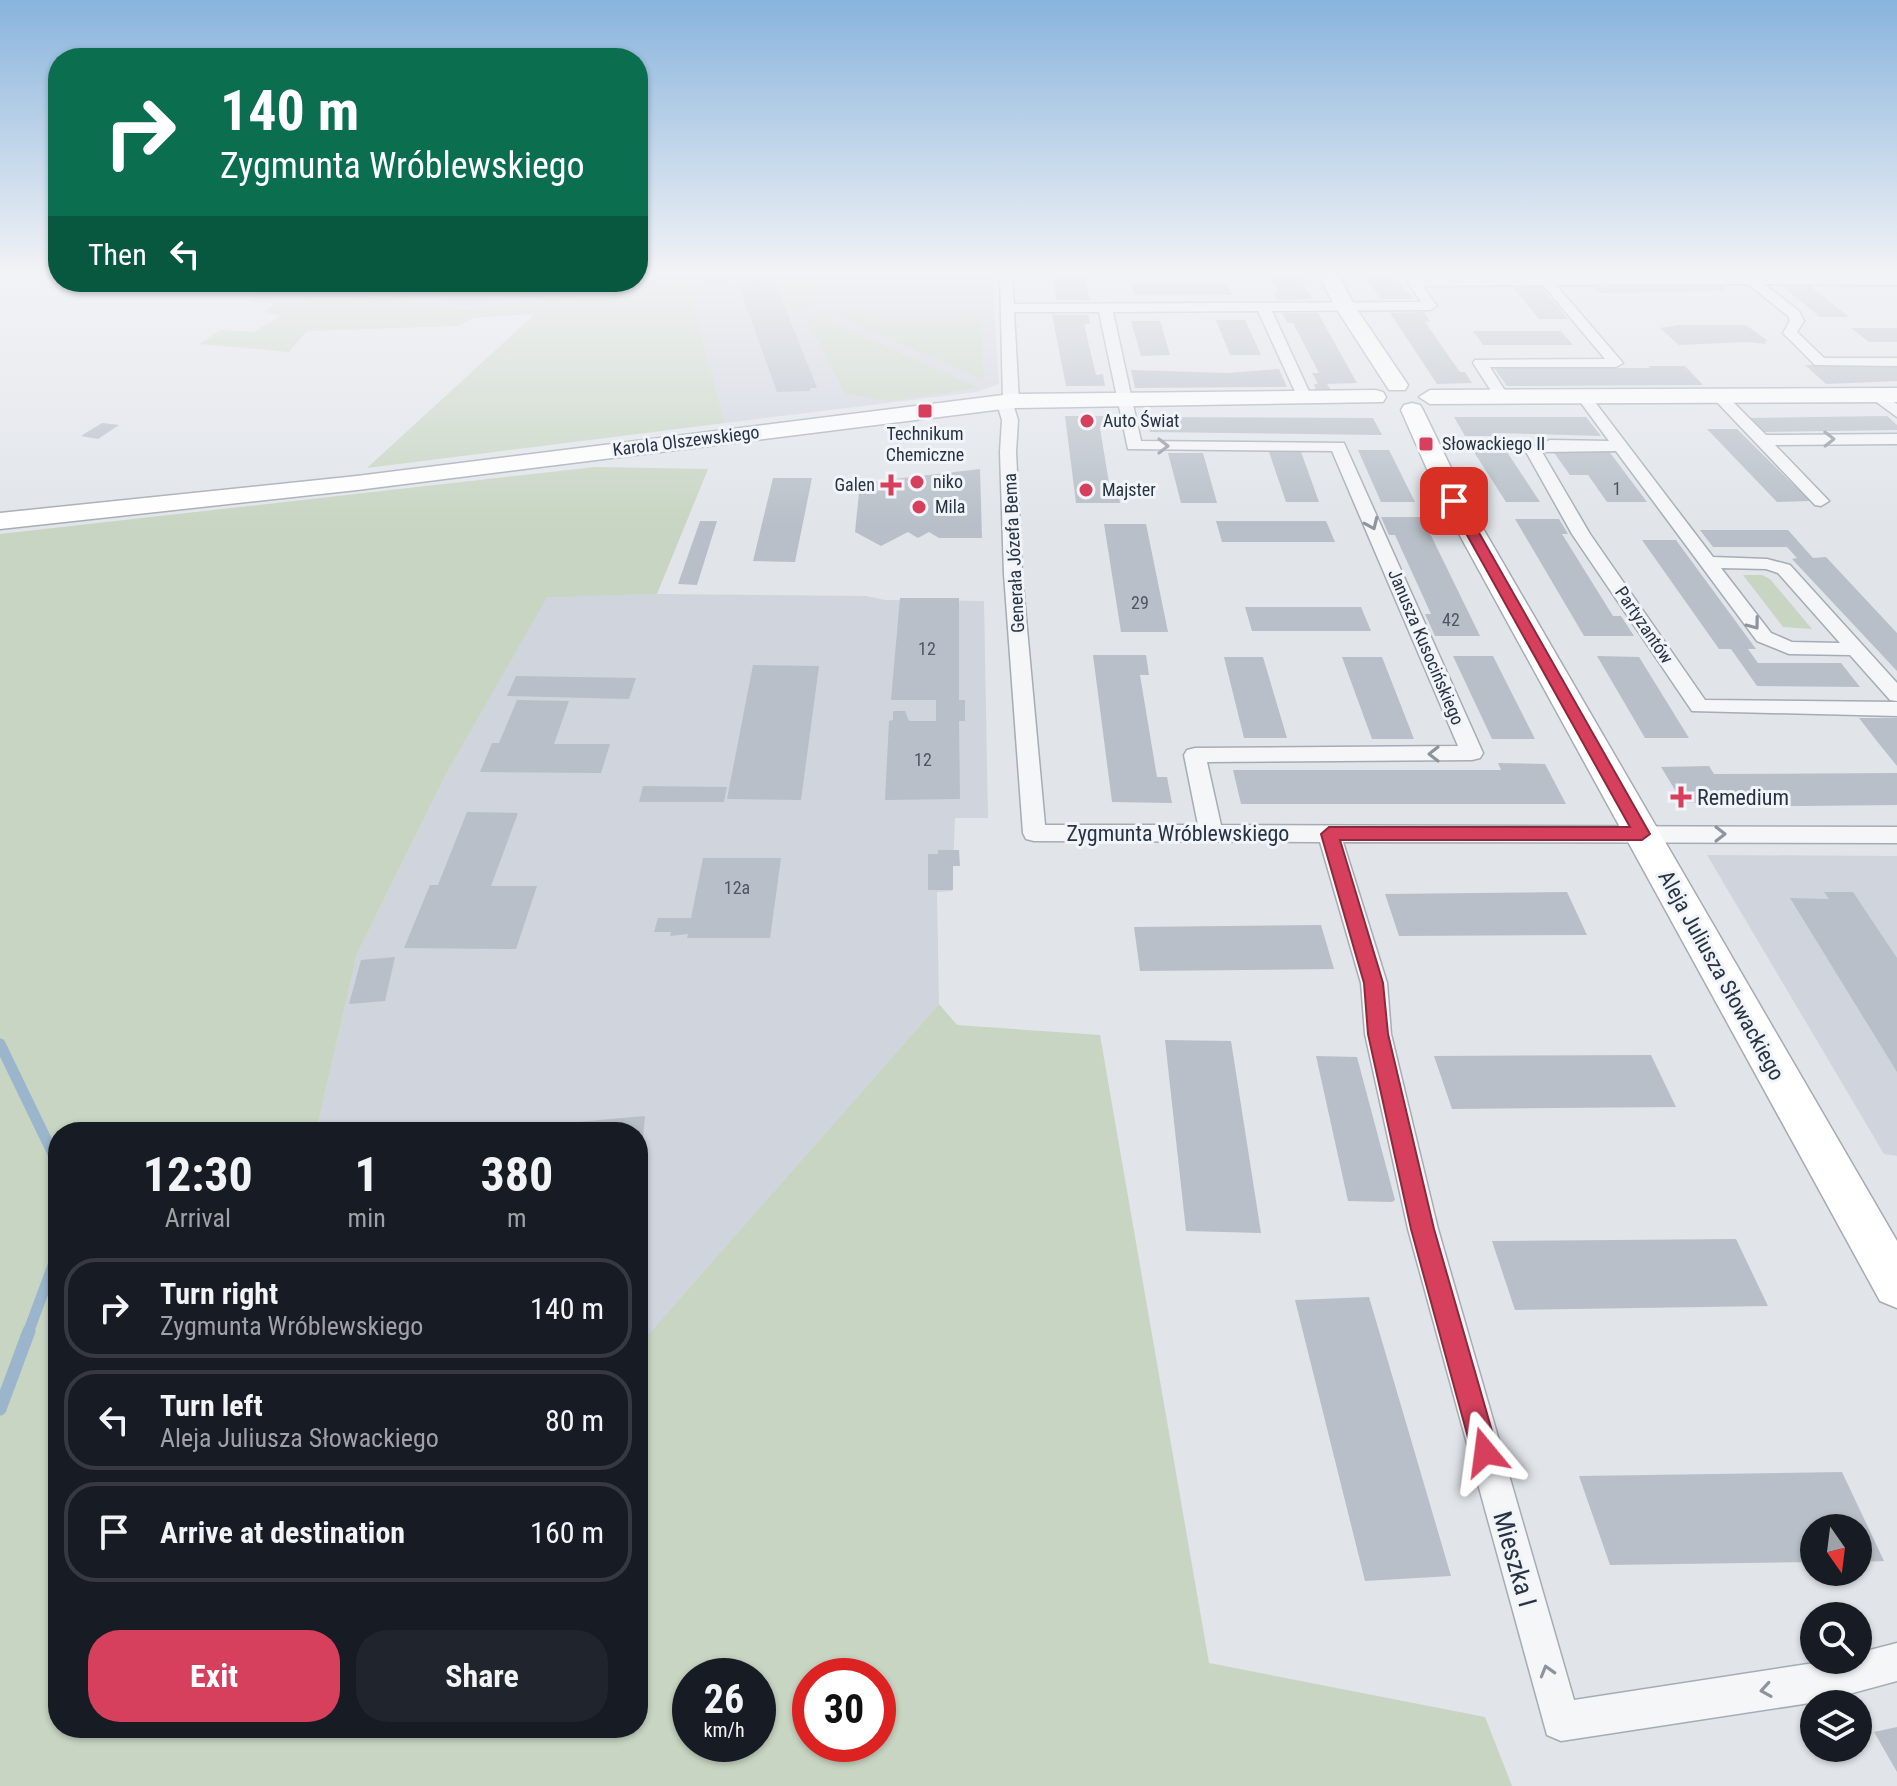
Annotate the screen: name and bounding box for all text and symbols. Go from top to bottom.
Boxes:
text: 140 m [220,78,359,144]
icon: right [88,80,192,184]
text: Zygmunta Wróblewskiego [220,145,585,187]
icon: left [163,232,207,276]
text: Then [88,237,147,272]
marker: Technikum Chemiczne [916,402,934,420]
place label: Auto Świat [1103,410,1179,431]
marker: Auto Świat [1078,412,1096,430]
street label: Karola Olszewskiego [611,421,760,460]
place label: Technikum Chemiczne [886,423,964,465]
one-way arrow [1823,430,1836,448]
place label: Słowackiego II [1442,433,1545,454]
marker: Słowackiego II [1417,435,1435,453]
one-way arrow [1157,437,1170,455]
pin [1420,467,1488,535]
place label: niko [933,471,963,492]
marker: niko [908,473,926,491]
street label: Generała Józefa Bema [999,473,1028,633]
place label: Galen [834,474,875,495]
marker: Galen [882,476,900,494]
house number: 1 [1613,478,1621,499]
place label: Majster [1102,479,1156,500]
icon: arrive [1432,479,1476,523]
marker: Majster [1077,481,1095,499]
place label: Mila [935,496,965,517]
marker: Mila [910,498,928,516]
one-way arrow [1363,516,1379,530]
street label: Janusza Kusocińskiego [1384,566,1469,728]
street label: Partyzantów [1611,582,1678,667]
house number: 29 [1131,592,1149,613]
house number: 42 [1442,609,1460,630]
one-way arrow [1744,616,1759,630]
house number: 12 [918,638,936,659]
one-way arrow [1427,745,1440,763]
house number: 12 [914,749,932,770]
place label: Remedium [1697,785,1789,810]
marker: Remedium [1672,788,1690,806]
street label: Zygmunta Wróblewskiego [1067,821,1289,846]
one-way arrow [1714,825,1727,843]
street label: Aleja Juliusza Słowackiego [1653,866,1790,1085]
house number: 12a [724,877,750,898]
text: 12:30 [143,1146,253,1203]
text: 1 [355,1146,379,1203]
text: 380 [480,1146,553,1203]
text: Arrival [165,1203,231,1233]
text: min [348,1203,386,1233]
text: m [507,1203,527,1233]
text: Turn right [160,1276,278,1311]
icon: right [92,1286,136,1330]
text: 140 m [530,1291,604,1326]
text: Zygmunta Wróblewskiego [160,1311,423,1341]
text: Turn left [160,1388,263,1423]
icon: left [92,1398,136,1442]
text: 80 m [545,1403,604,1438]
position arrow [1443,1410,1527,1494]
text: Aleja Juliusza Słowackiego [160,1423,439,1453]
street label: Mieszka I [1487,1508,1543,1610]
icon: arrive [92,1510,136,1554]
north arrow [1800,1514,1872,1586]
map controls [1800,1514,1872,1762]
text: Arrive at destination [160,1515,405,1550]
text: 160 m [530,1515,604,1550]
button: search [1800,1602,1872,1674]
button: Exit [88,1630,340,1722]
button: Share [356,1630,608,1722]
speed limit sign: 30 [792,1658,896,1762]
one-way arrow [1540,1665,1556,1679]
text: 26 [704,1676,744,1723]
one-way arrow [1759,1681,1773,1698]
button: layers [1800,1690,1872,1762]
text: km/h [703,1718,745,1742]

